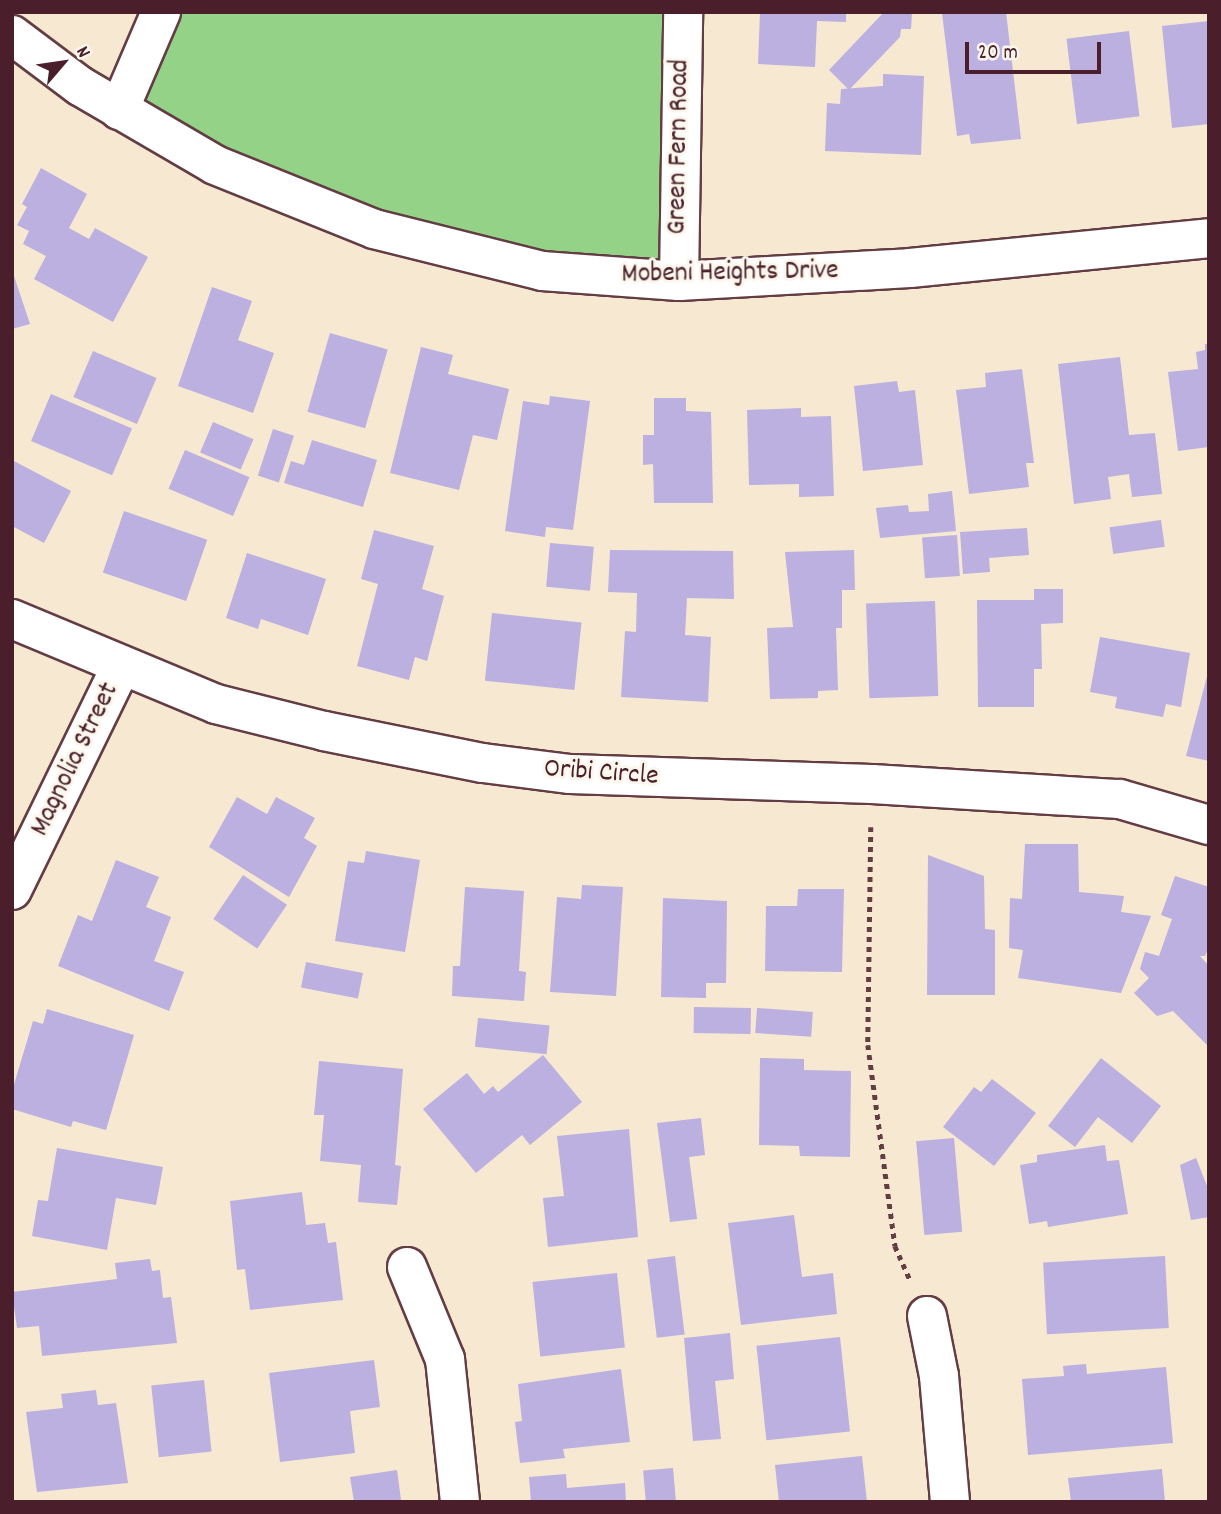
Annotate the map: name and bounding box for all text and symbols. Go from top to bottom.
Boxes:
north arrow [28,28,98,98]
scale bar [969,28,1106,72]
text: 20 m [978,39,1018,69]
text: N [68,42,96,63]
street label: Green Fern Road [662,59,698,235]
street label: Mobeni Heights Drive [621,255,839,293]
street label: Magnolia Street [24,678,128,842]
street label: Oribi Circle [543,753,659,795]

